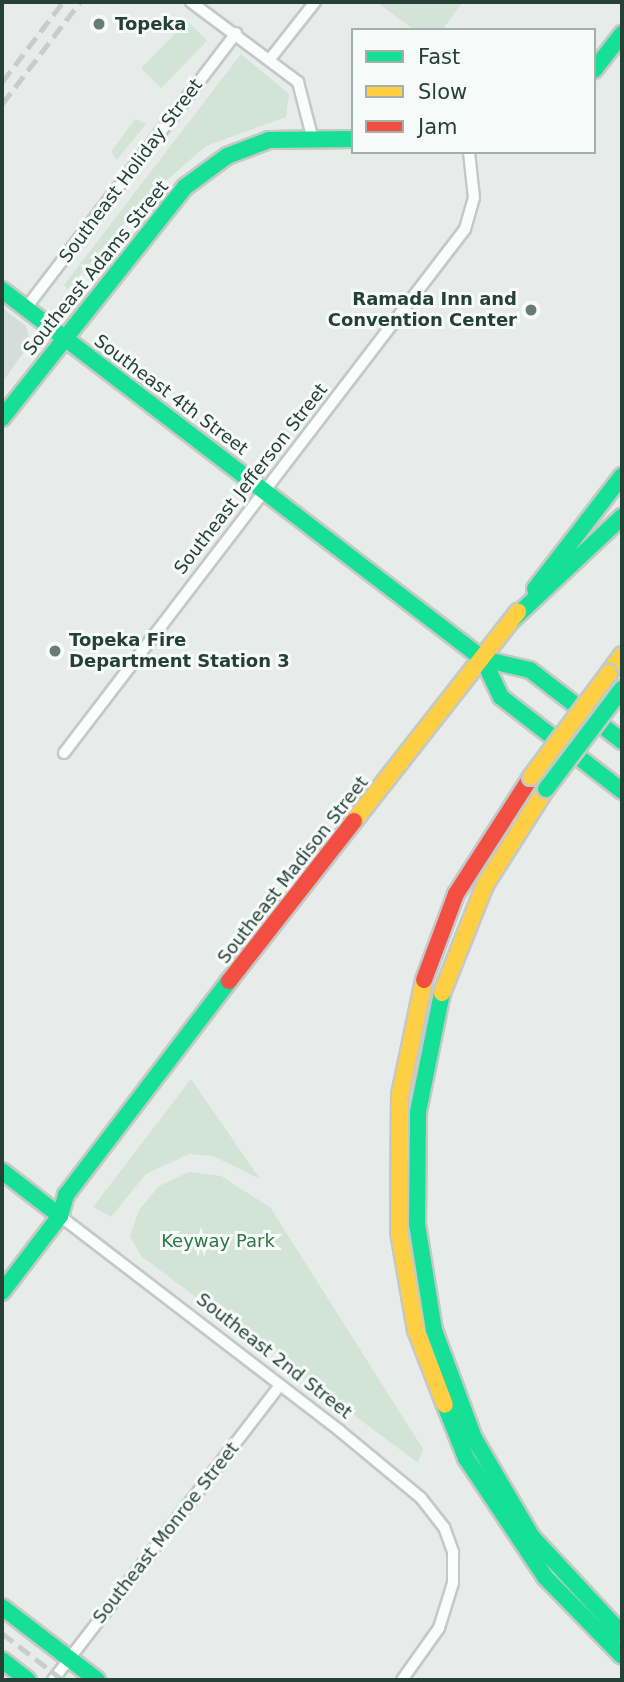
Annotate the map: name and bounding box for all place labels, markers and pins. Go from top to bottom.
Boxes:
place label: Topeka [115,13,186,35]
marker: Topeka [89,14,109,34]
place label: Ramada Inn and Convention Center [328,289,517,332]
marker: Ramada Inn and Convention Center [523,302,539,318]
place label: Topeka Fire Department Station 3 [69,630,290,672]
marker: Topeka Fire Department Station 3 [47,643,63,659]

